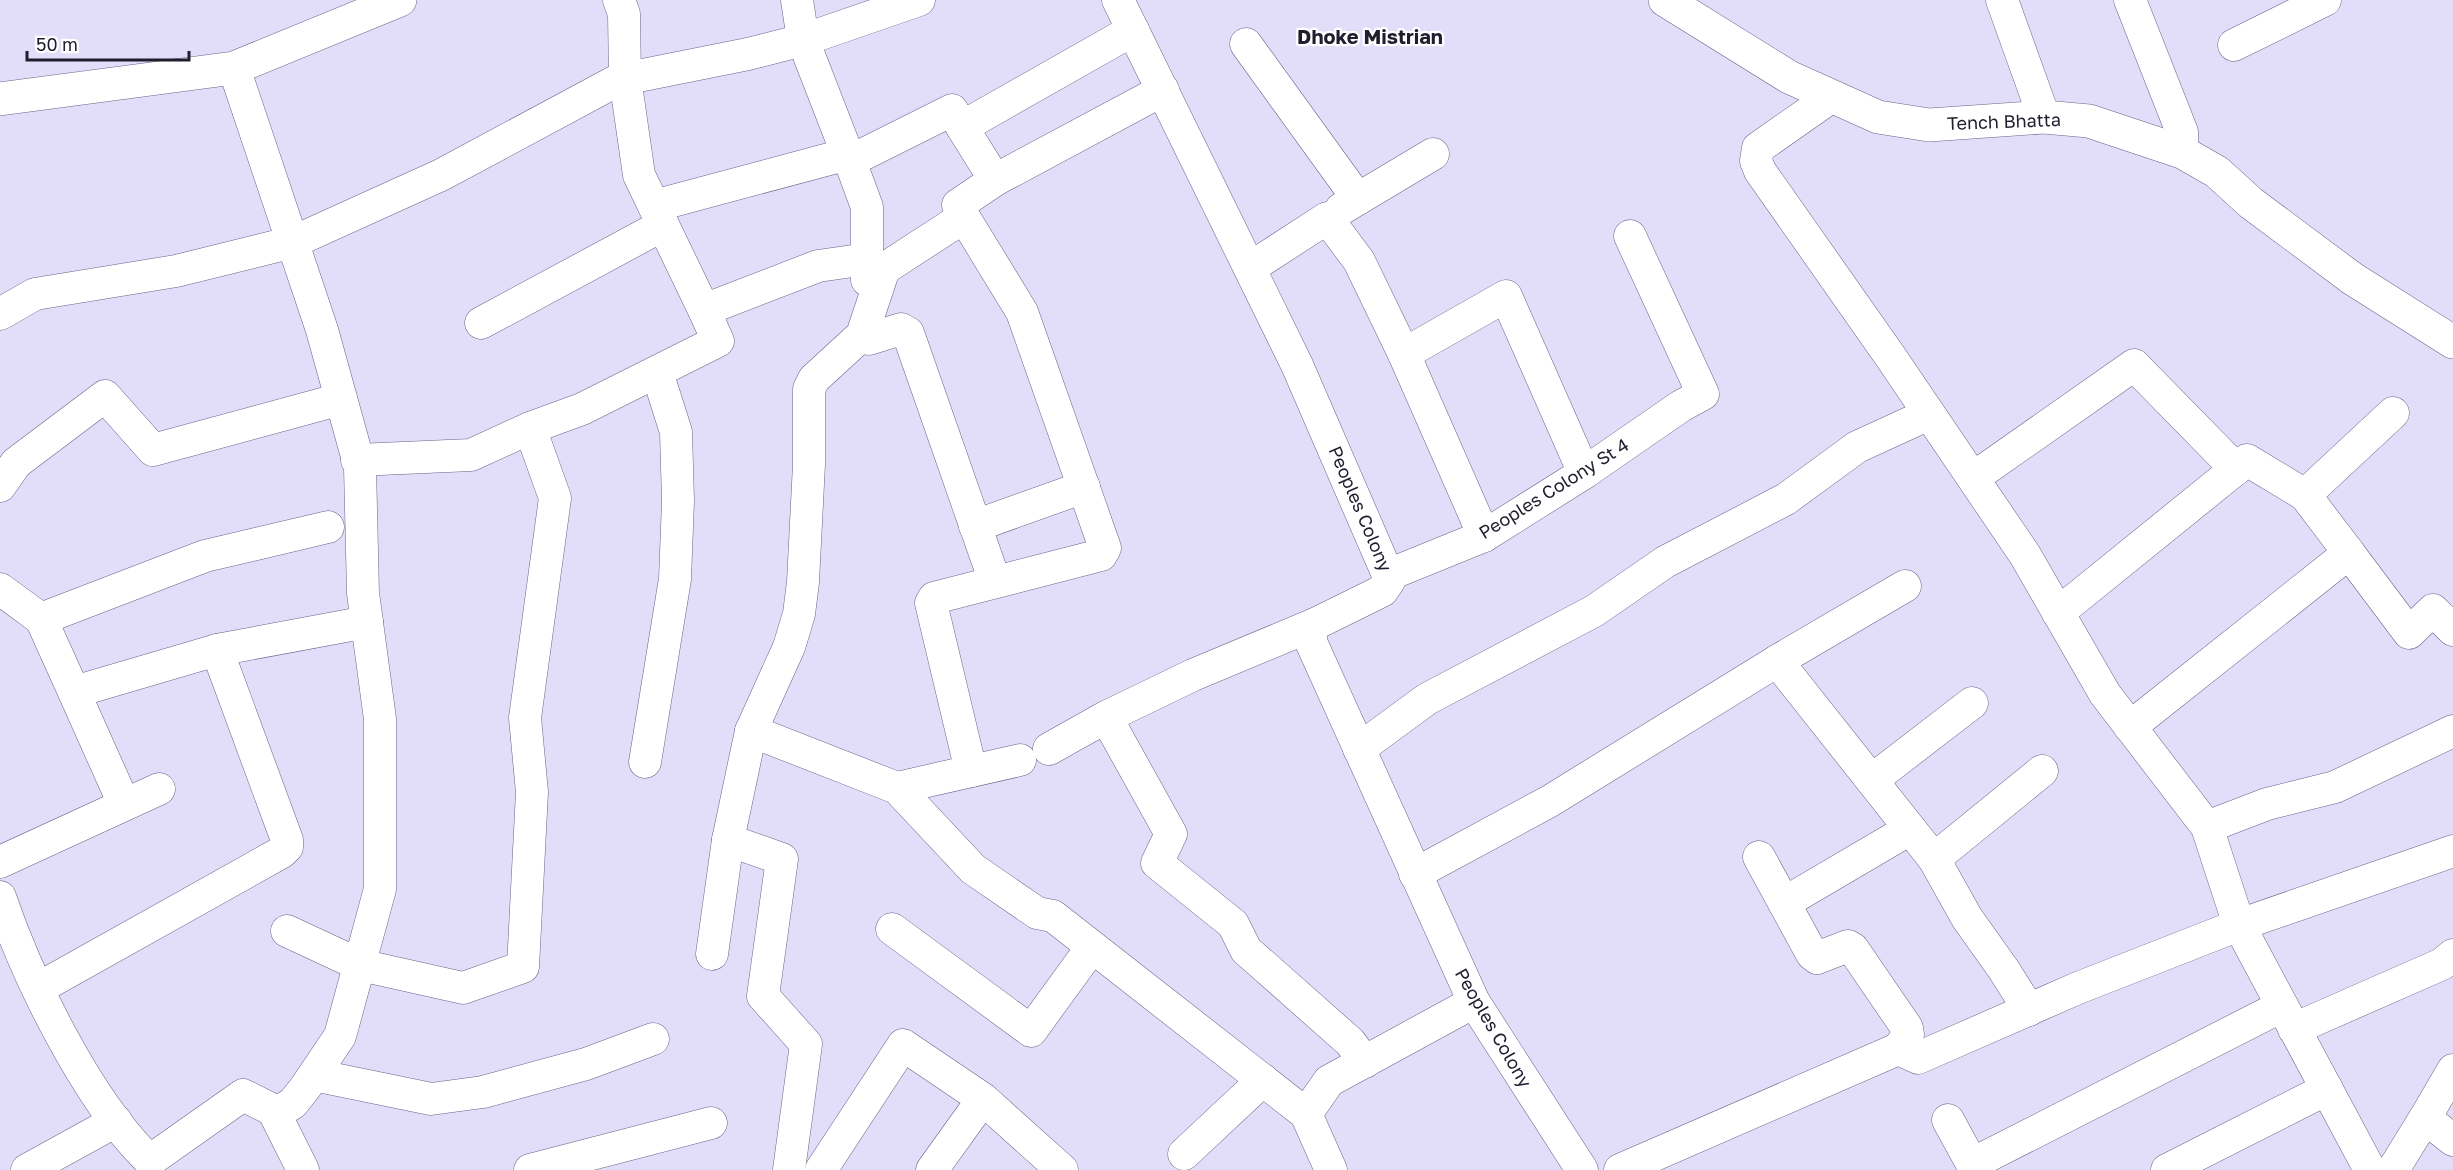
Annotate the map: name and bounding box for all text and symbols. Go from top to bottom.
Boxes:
scale bar [27,24,189,62]
district label: Dhoke Mistrian [1297,24,1443,48]
text: 50 m [36,33,78,55]
street label: Tench Bhatta [1947,108,2061,134]
street label: Peoples Colony St 4 [1474,433,1632,543]
street label: Peoples Colony [1325,443,1397,575]
street label: Peoples Colony [1451,964,1537,1091]

